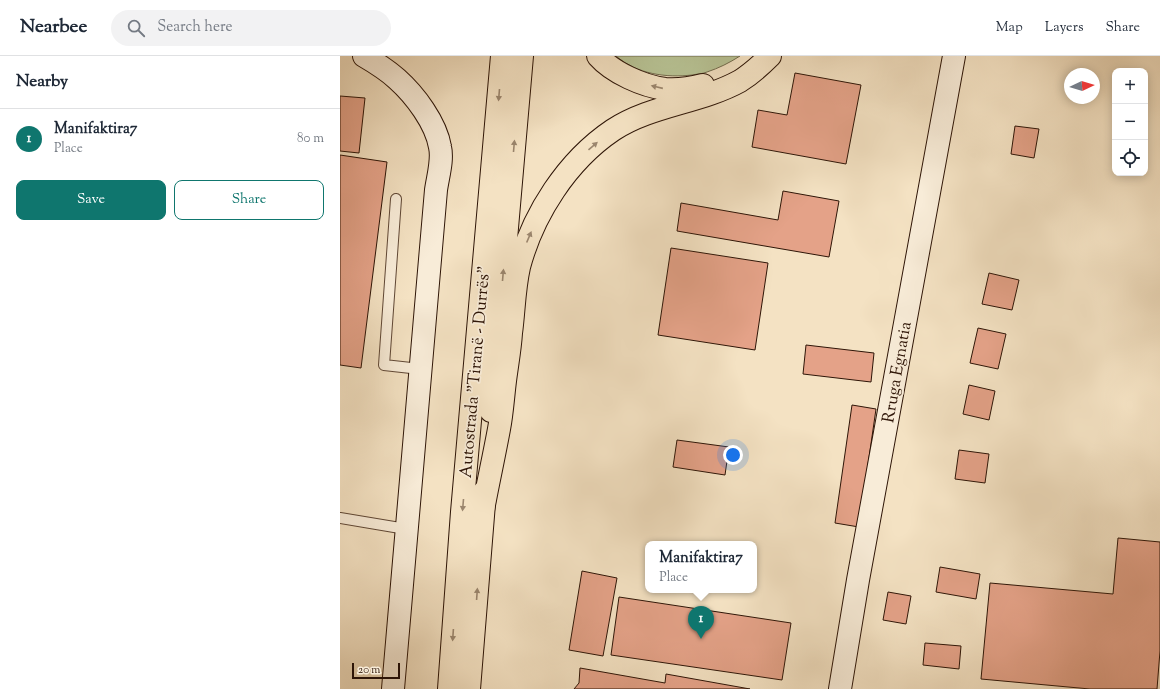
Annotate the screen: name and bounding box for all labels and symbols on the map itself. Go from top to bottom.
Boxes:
north arrow [1064,68,1100,104]
one-way arrow [651,83,664,89]
one-way arrow [495,89,502,101]
one-way arrow [511,140,518,152]
one-way arrow [588,141,599,150]
one-way arrow [527,231,533,243]
street label: Autostrada "Tiranë - Durrës" [455,265,497,479]
one-way arrow [500,269,506,281]
street label: Rruga Egnatia [877,320,919,425]
your location [723,445,743,465]
one-way arrow [459,499,466,511]
one-way arrow [473,588,480,600]
pin: 1 [688,606,714,639]
one-way arrow [449,629,456,641]
scale bar [352,661,400,680]

